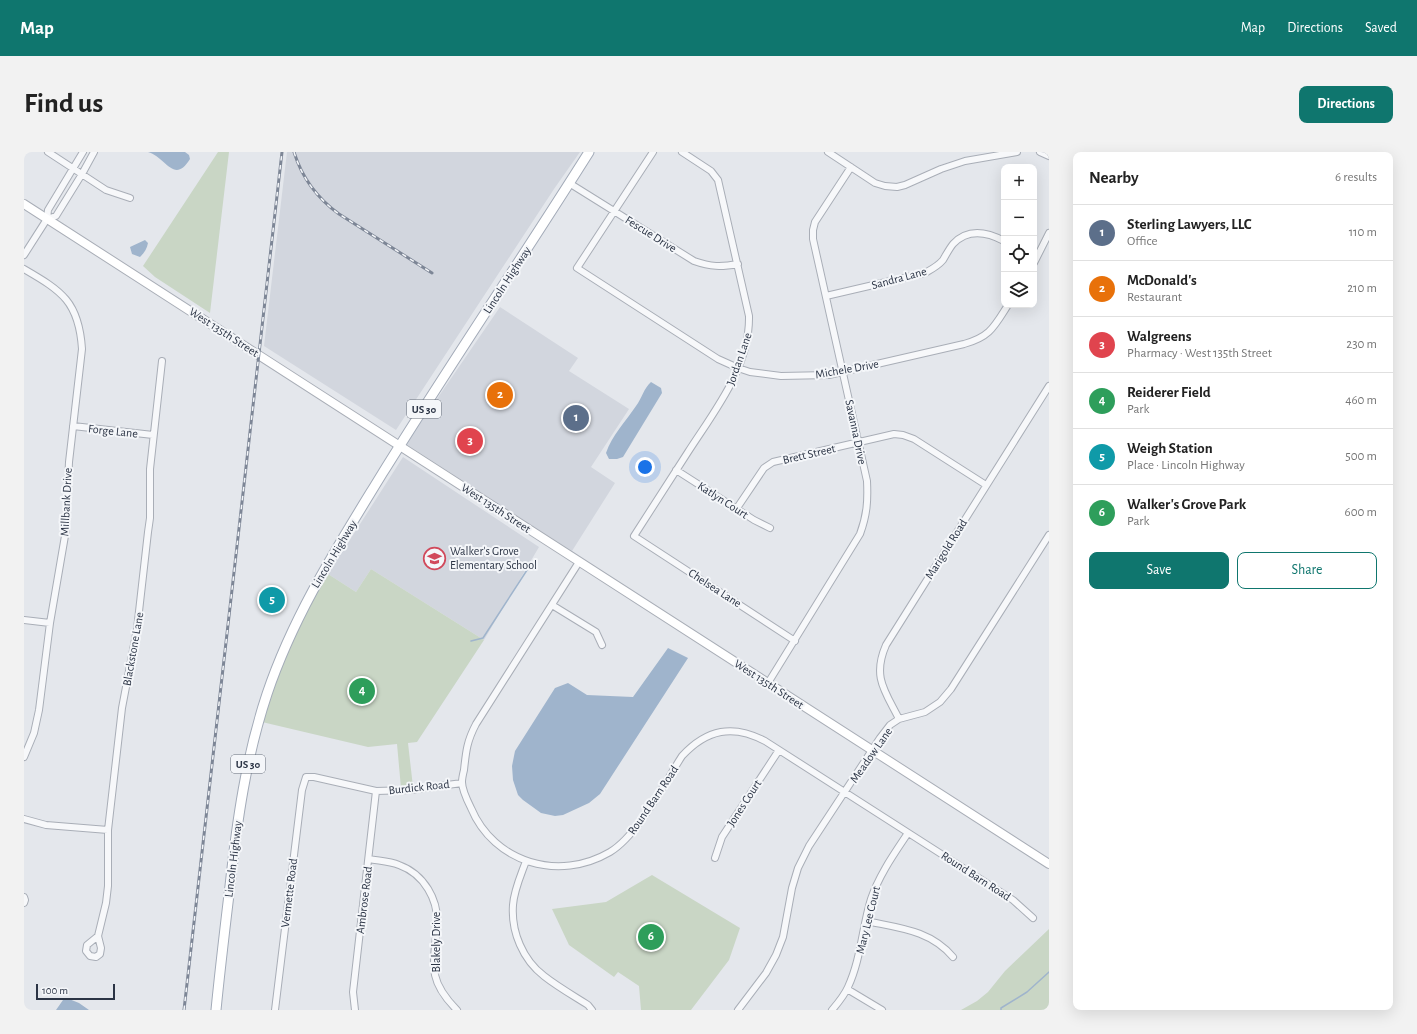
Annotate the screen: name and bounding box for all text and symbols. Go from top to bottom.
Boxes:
text: Map [20,19,54,38]
text: Map [1241,21,1265,35]
text: Directions [1287,21,1343,35]
text: Saved [1365,21,1397,35]
button: Directions [1299,86,1393,123]
text: Find us [24,90,103,118]
map controls [1001,164,1037,308]
button: + [1001,164,1037,200]
text: Nearby [1089,169,1139,186]
text: 6 results [1335,171,1377,184]
button: − [1001,200,1037,236]
street label: Fescue Drive [623,214,679,254]
text: Sterling Lawyers, LLC [1127,217,1252,232]
text: 1 [1100,226,1104,239]
text: 110 m [1349,226,1377,239]
text: Office [1127,235,1157,248]
button: locate [1001,236,1037,272]
street label: Lincoln Highway [481,244,534,316]
street label: Sandra Lane [870,265,928,291]
button: layers [1001,272,1037,308]
text: McDonald's [1127,273,1197,288]
text: 2 [1099,282,1105,295]
text: 210 m [1347,282,1377,295]
text: Restaurant [1127,291,1182,304]
street label: West 135th Street [187,305,261,359]
text: Walgreens [1127,329,1191,344]
street label: Jordan Lane [724,331,754,387]
text: 3 [1099,338,1105,351]
text: 230 m [1346,338,1377,351]
text: Pharmacy · West 135th Street [1127,347,1272,360]
street label: Michele Drive [814,358,880,380]
pin: 2 [487,380,513,410]
text: Reiderer Field [1127,385,1211,400]
text: 4 [1099,394,1105,407]
text: 460 m [1345,394,1377,407]
street label: Savanna Drive [843,399,869,465]
road number: US 30 [407,400,441,418]
pin: 1 [563,403,589,433]
text: Park [1127,403,1149,416]
street label: Forge Lane [88,422,138,440]
pin: 3 [457,426,483,456]
text: Weigh Station [1127,441,1213,456]
street label: Brett Street [782,442,837,466]
text: 5 [1099,450,1105,463]
text: 500 m [1345,450,1377,463]
your location [635,457,655,477]
text: Place · Lincoln Highway [1127,459,1245,472]
street label: Millbank Drive [58,467,74,537]
street label: Katlyn Court [695,479,751,522]
street label: West 135th Street [459,481,533,535]
text: Walker's Grove Park [1127,497,1246,512]
text: 6 [1099,506,1105,519]
text: 600 m [1345,506,1377,519]
text: Park [1127,515,1149,528]
street label: Marigold Road [923,517,969,581]
street label: Lincoln Highway [309,518,360,591]
school or university icon: Walker's Grove Elementary School [422,545,448,571]
place label: Walker's Grove Elementary School [450,545,537,572]
button: Save [1089,552,1229,589]
button: Share [1237,552,1377,589]
street label: Chelsea Lane [686,566,744,610]
pin: 5 [259,585,285,615]
street label: Blackstone Lane [121,611,145,687]
street label: West 135th Street [732,657,806,711]
pin: 4 [349,676,375,706]
street label: Meadow Lane [848,725,894,785]
road number: US 30 [231,755,265,773]
street label: Round Barn Road [626,763,680,837]
street label: Jones Court [725,777,764,828]
street label: Burdick Road [388,778,450,796]
street label: Lincoln Highway [222,820,245,898]
street label: Round Barn Road [939,849,1013,903]
street label: Vermette Road [279,858,299,928]
street label: Ambrose Road [354,865,374,935]
street label: Mary Lee Court [854,885,883,955]
street label: Blakely Drive [430,912,443,972]
pin: 6 [638,922,664,952]
scale bar [36,982,115,1001]
text: 100 m [42,985,68,996]

